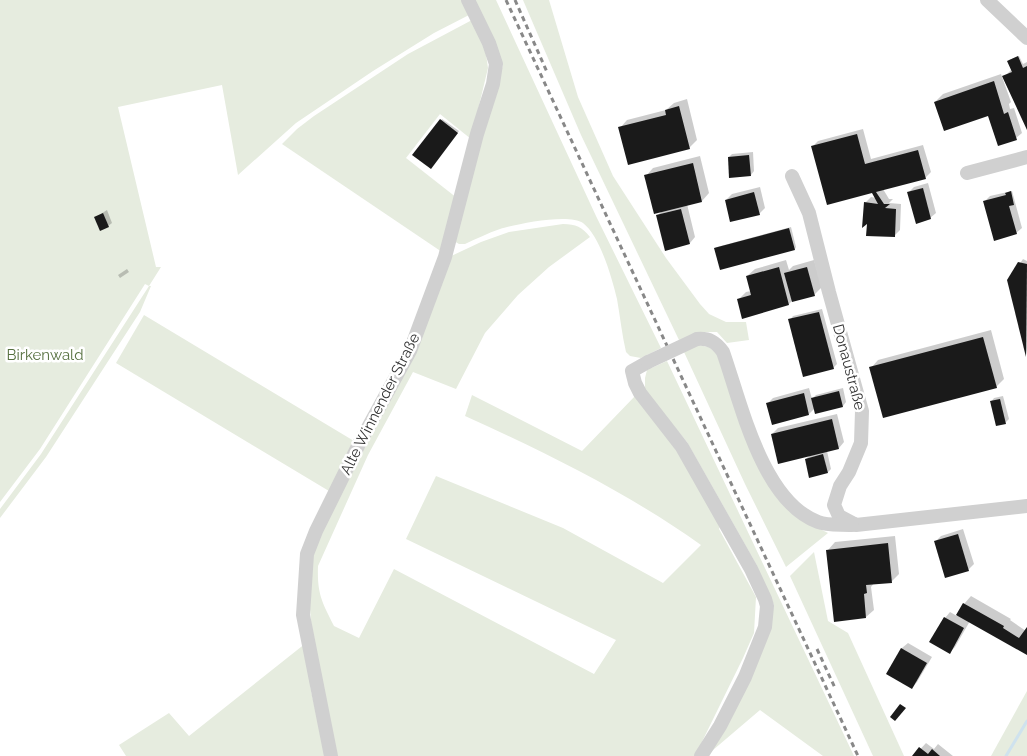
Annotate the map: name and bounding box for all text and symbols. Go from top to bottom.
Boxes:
street label: Donaustraße [829,322,869,412]
street label: Alte Winnender Straße [336,330,424,478]
park label: Birkenwald [6,346,84,364]

